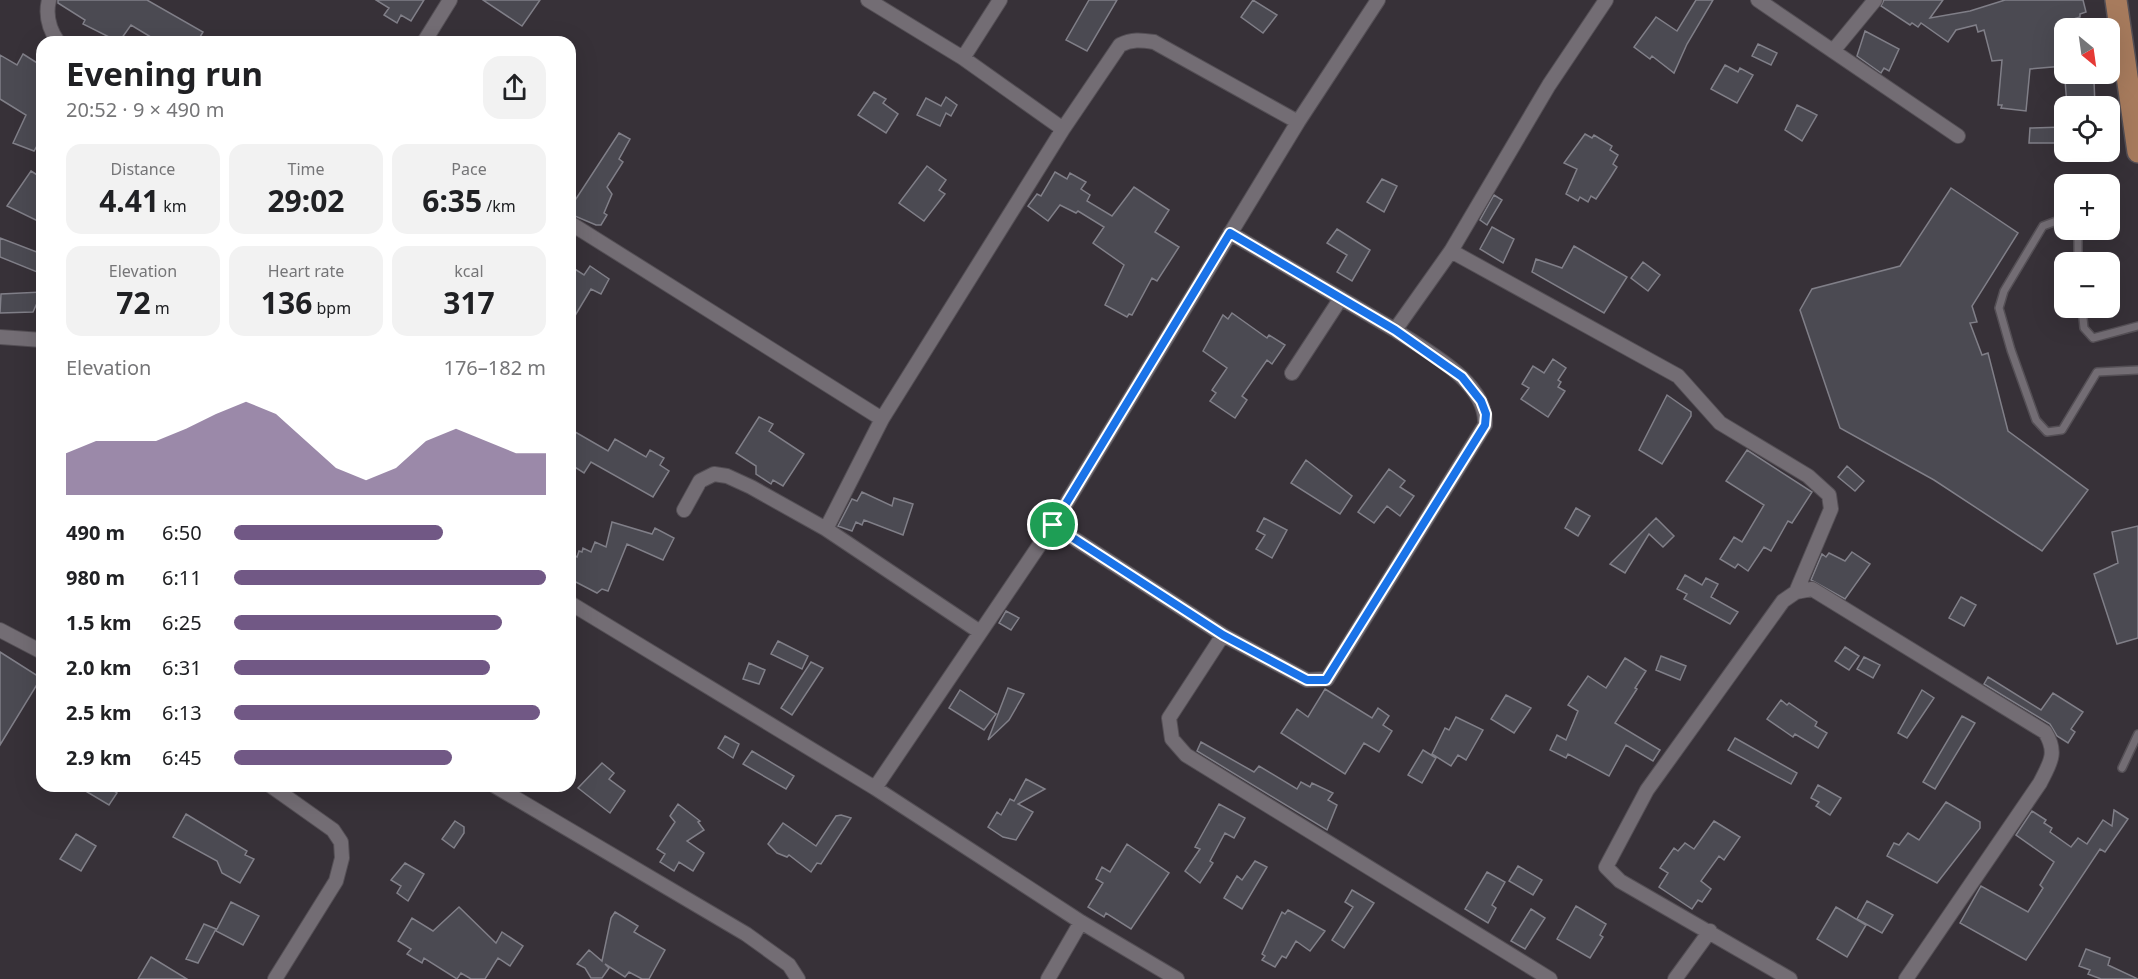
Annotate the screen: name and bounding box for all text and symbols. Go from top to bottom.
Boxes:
north arrow [2054,18,2120,84]
map controls [2054,18,2120,318]
text: Evening run [66,51,263,96]
button: share [483,56,546,119]
text: 20:52 · 9 × 490 m [66,96,224,123]
button: locate [2054,96,2120,162]
text: Distance [111,158,175,180]
text: Time [287,158,325,180]
text: Pace [451,158,487,180]
button: + [2054,174,2120,240]
text: 4.41 [99,180,159,221]
text: 29:02 [267,180,345,221]
text: 6:35 [422,180,482,221]
text: km [159,195,187,217]
text: /km [482,195,516,217]
button: − [2054,252,2120,318]
text: Elevation [109,260,177,282]
text: Heart rate [268,260,344,282]
text: kcal [454,260,484,282]
text: 72 [116,282,151,323]
text: 136 [261,282,312,323]
text: 317 [443,282,495,323]
text: m [151,297,170,319]
text: bpm [312,297,351,319]
text: Elevation [66,354,151,381]
text: 176–182 m [443,354,546,381]
pin [1027,499,1078,550]
icon: arrive [1036,508,1069,541]
text: 490 m [66,519,125,546]
text: 6:50 [162,519,202,546]
text: 980 m [66,564,125,591]
text: 6:11 [162,564,202,591]
text: 1.5 km [66,609,132,636]
text: 6:25 [162,609,202,636]
text: 2.0 km [66,654,132,681]
text: 6:31 [162,654,202,681]
text: 2.5 km [66,699,132,726]
text: 6:13 [162,699,202,726]
text: 2.9 km [66,744,132,771]
text: 6:45 [162,744,202,771]

